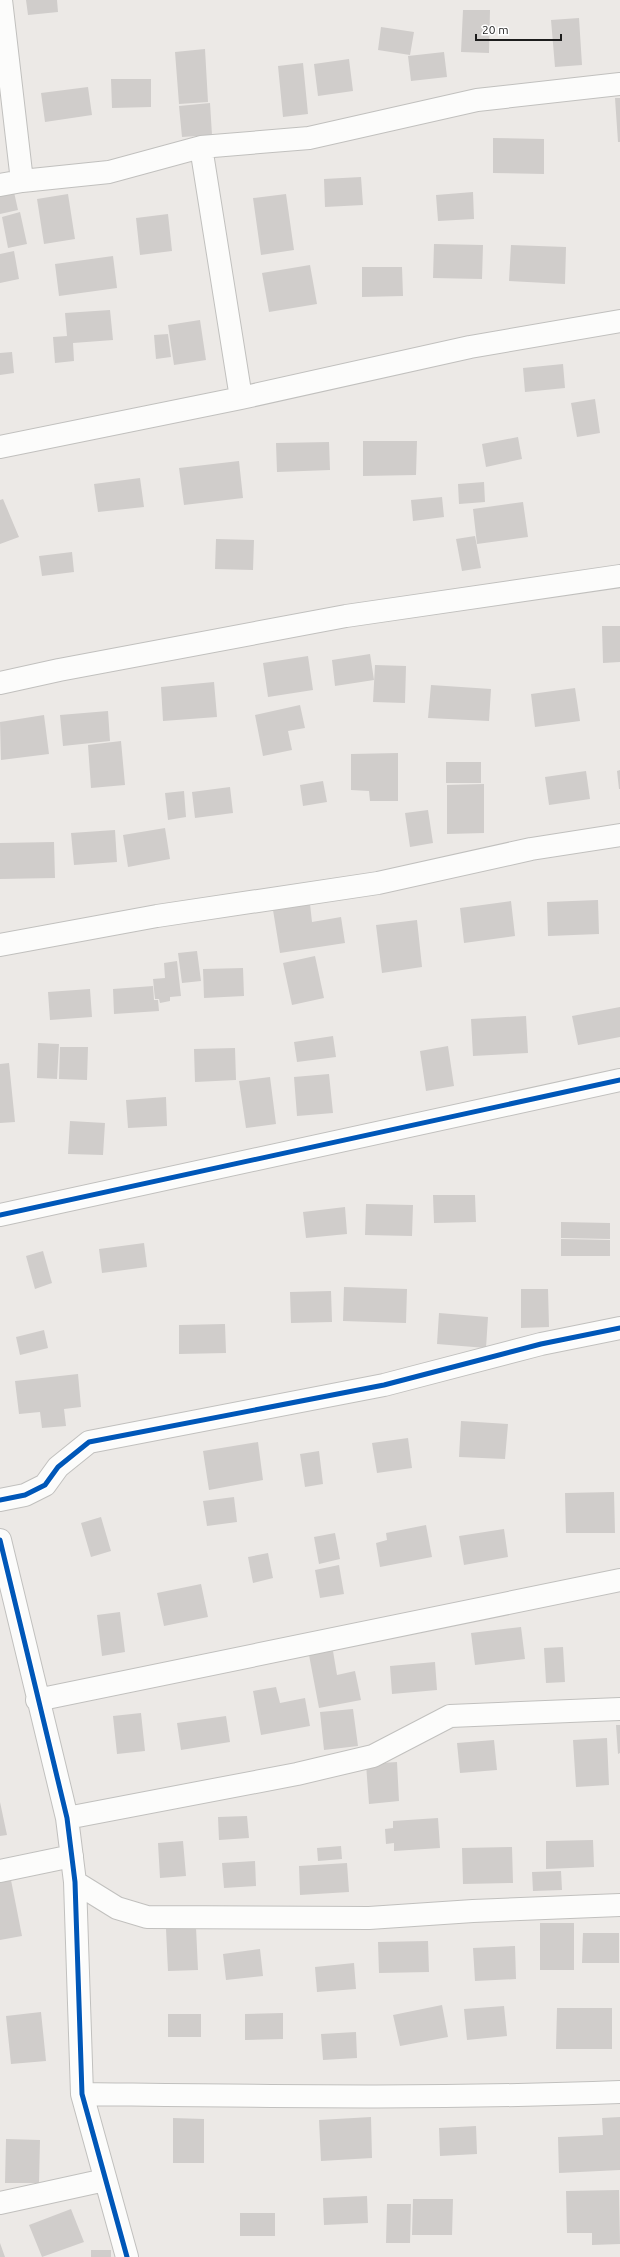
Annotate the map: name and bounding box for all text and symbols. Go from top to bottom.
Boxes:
scale bar [476,16,561,42]
text: 20 m [482,23,509,36]

